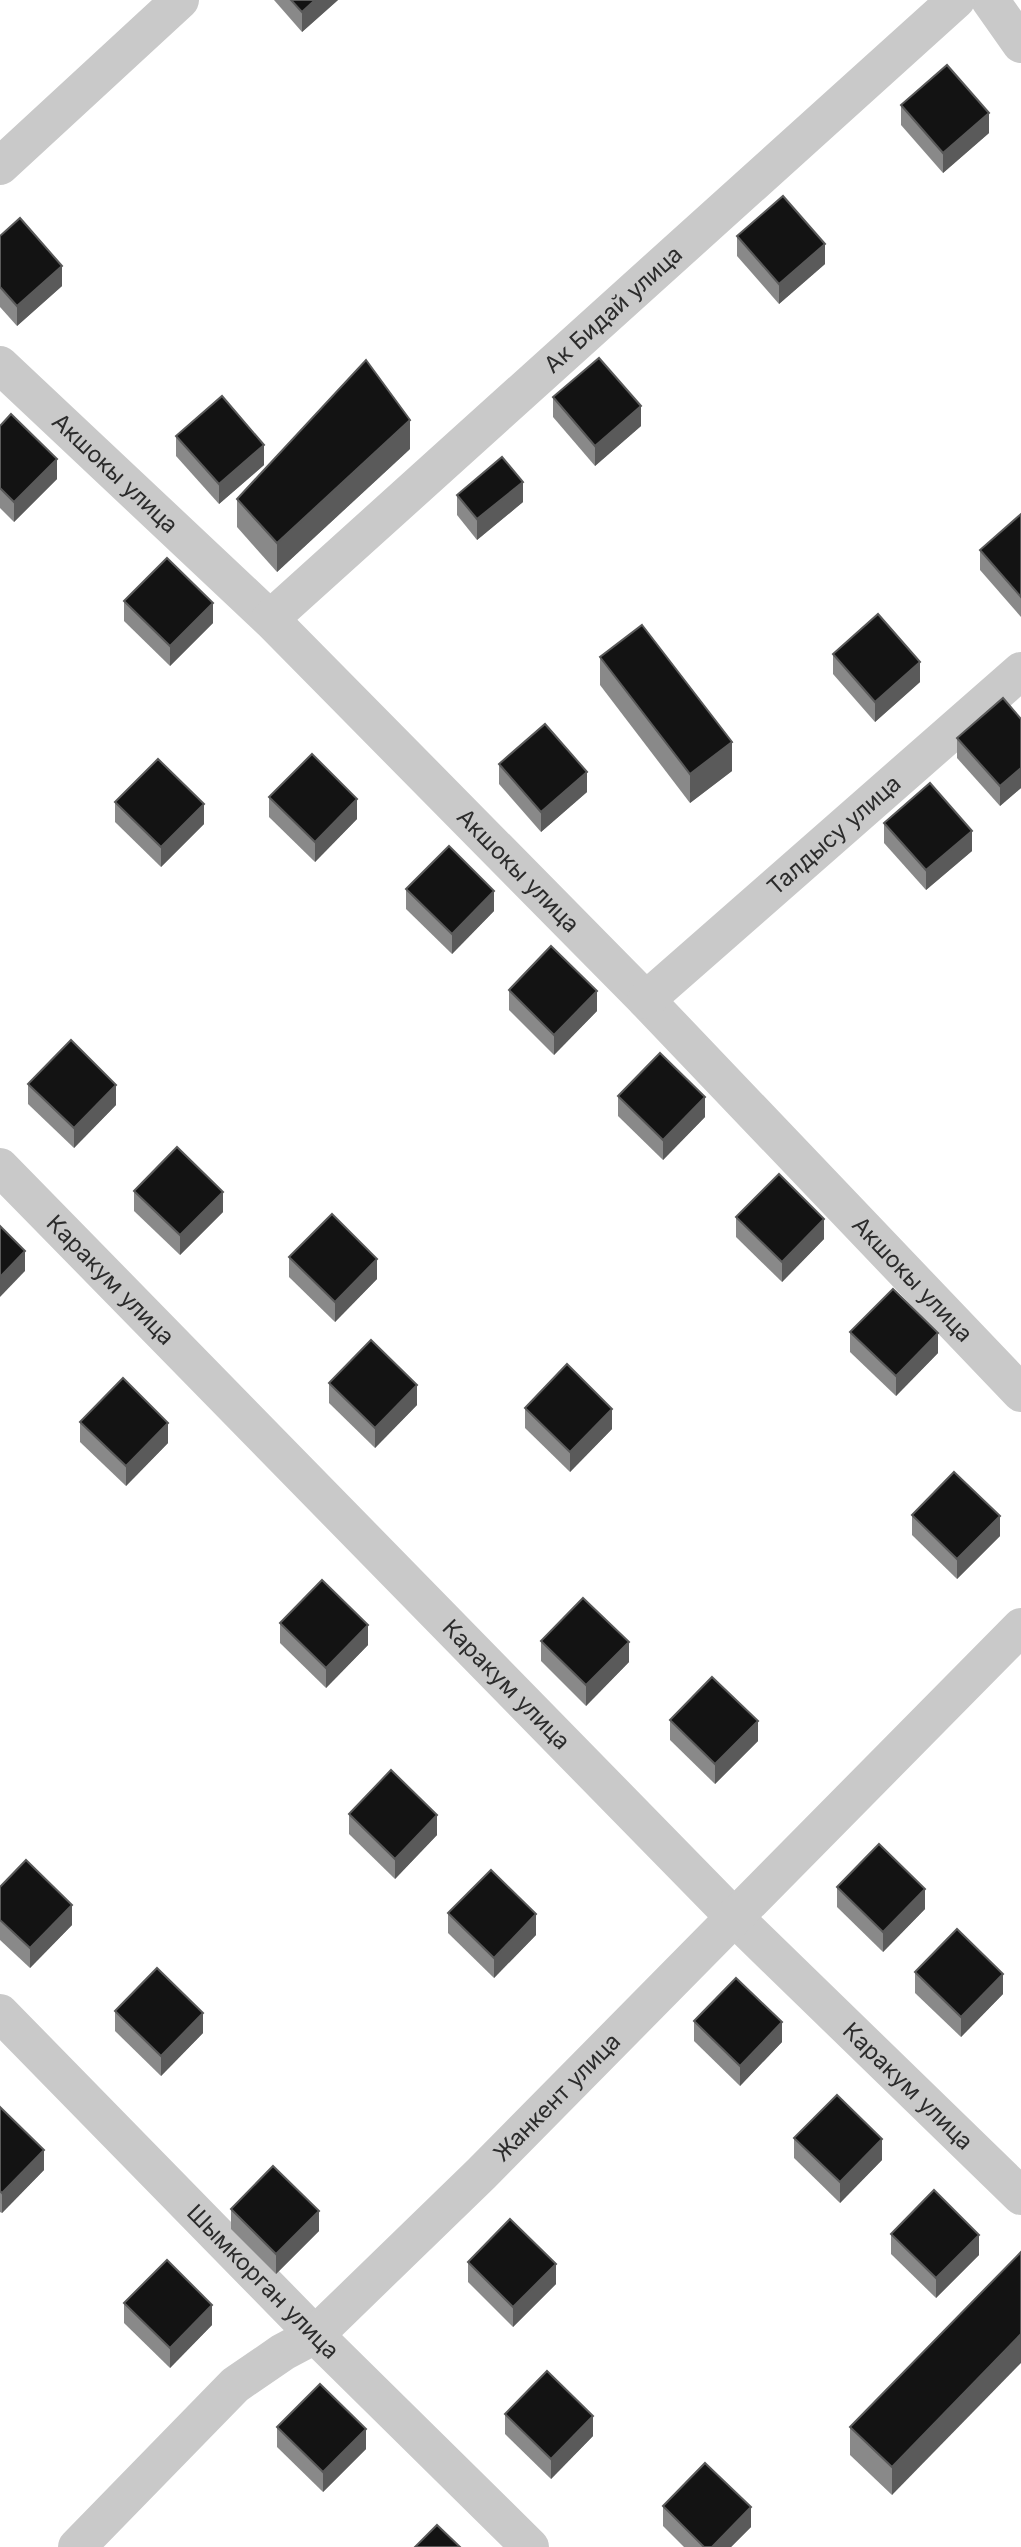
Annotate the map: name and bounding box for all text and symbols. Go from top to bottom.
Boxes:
street label: Ак Бидай улица [538,240,688,379]
street label: Акшокы улица [46,407,184,539]
street label: Талдысу улица [761,769,906,901]
street label: Акшокы улица [451,803,585,938]
street label: Каракум улица [41,1209,180,1351]
street label: Акшокы улица [846,1211,979,1348]
street label: Каракум улица [437,1614,576,1755]
street label: Каракум улица [837,2017,979,2156]
street label: Жанкент улица [488,2027,626,2167]
street label: Шымкорган улица [181,2199,345,2365]

